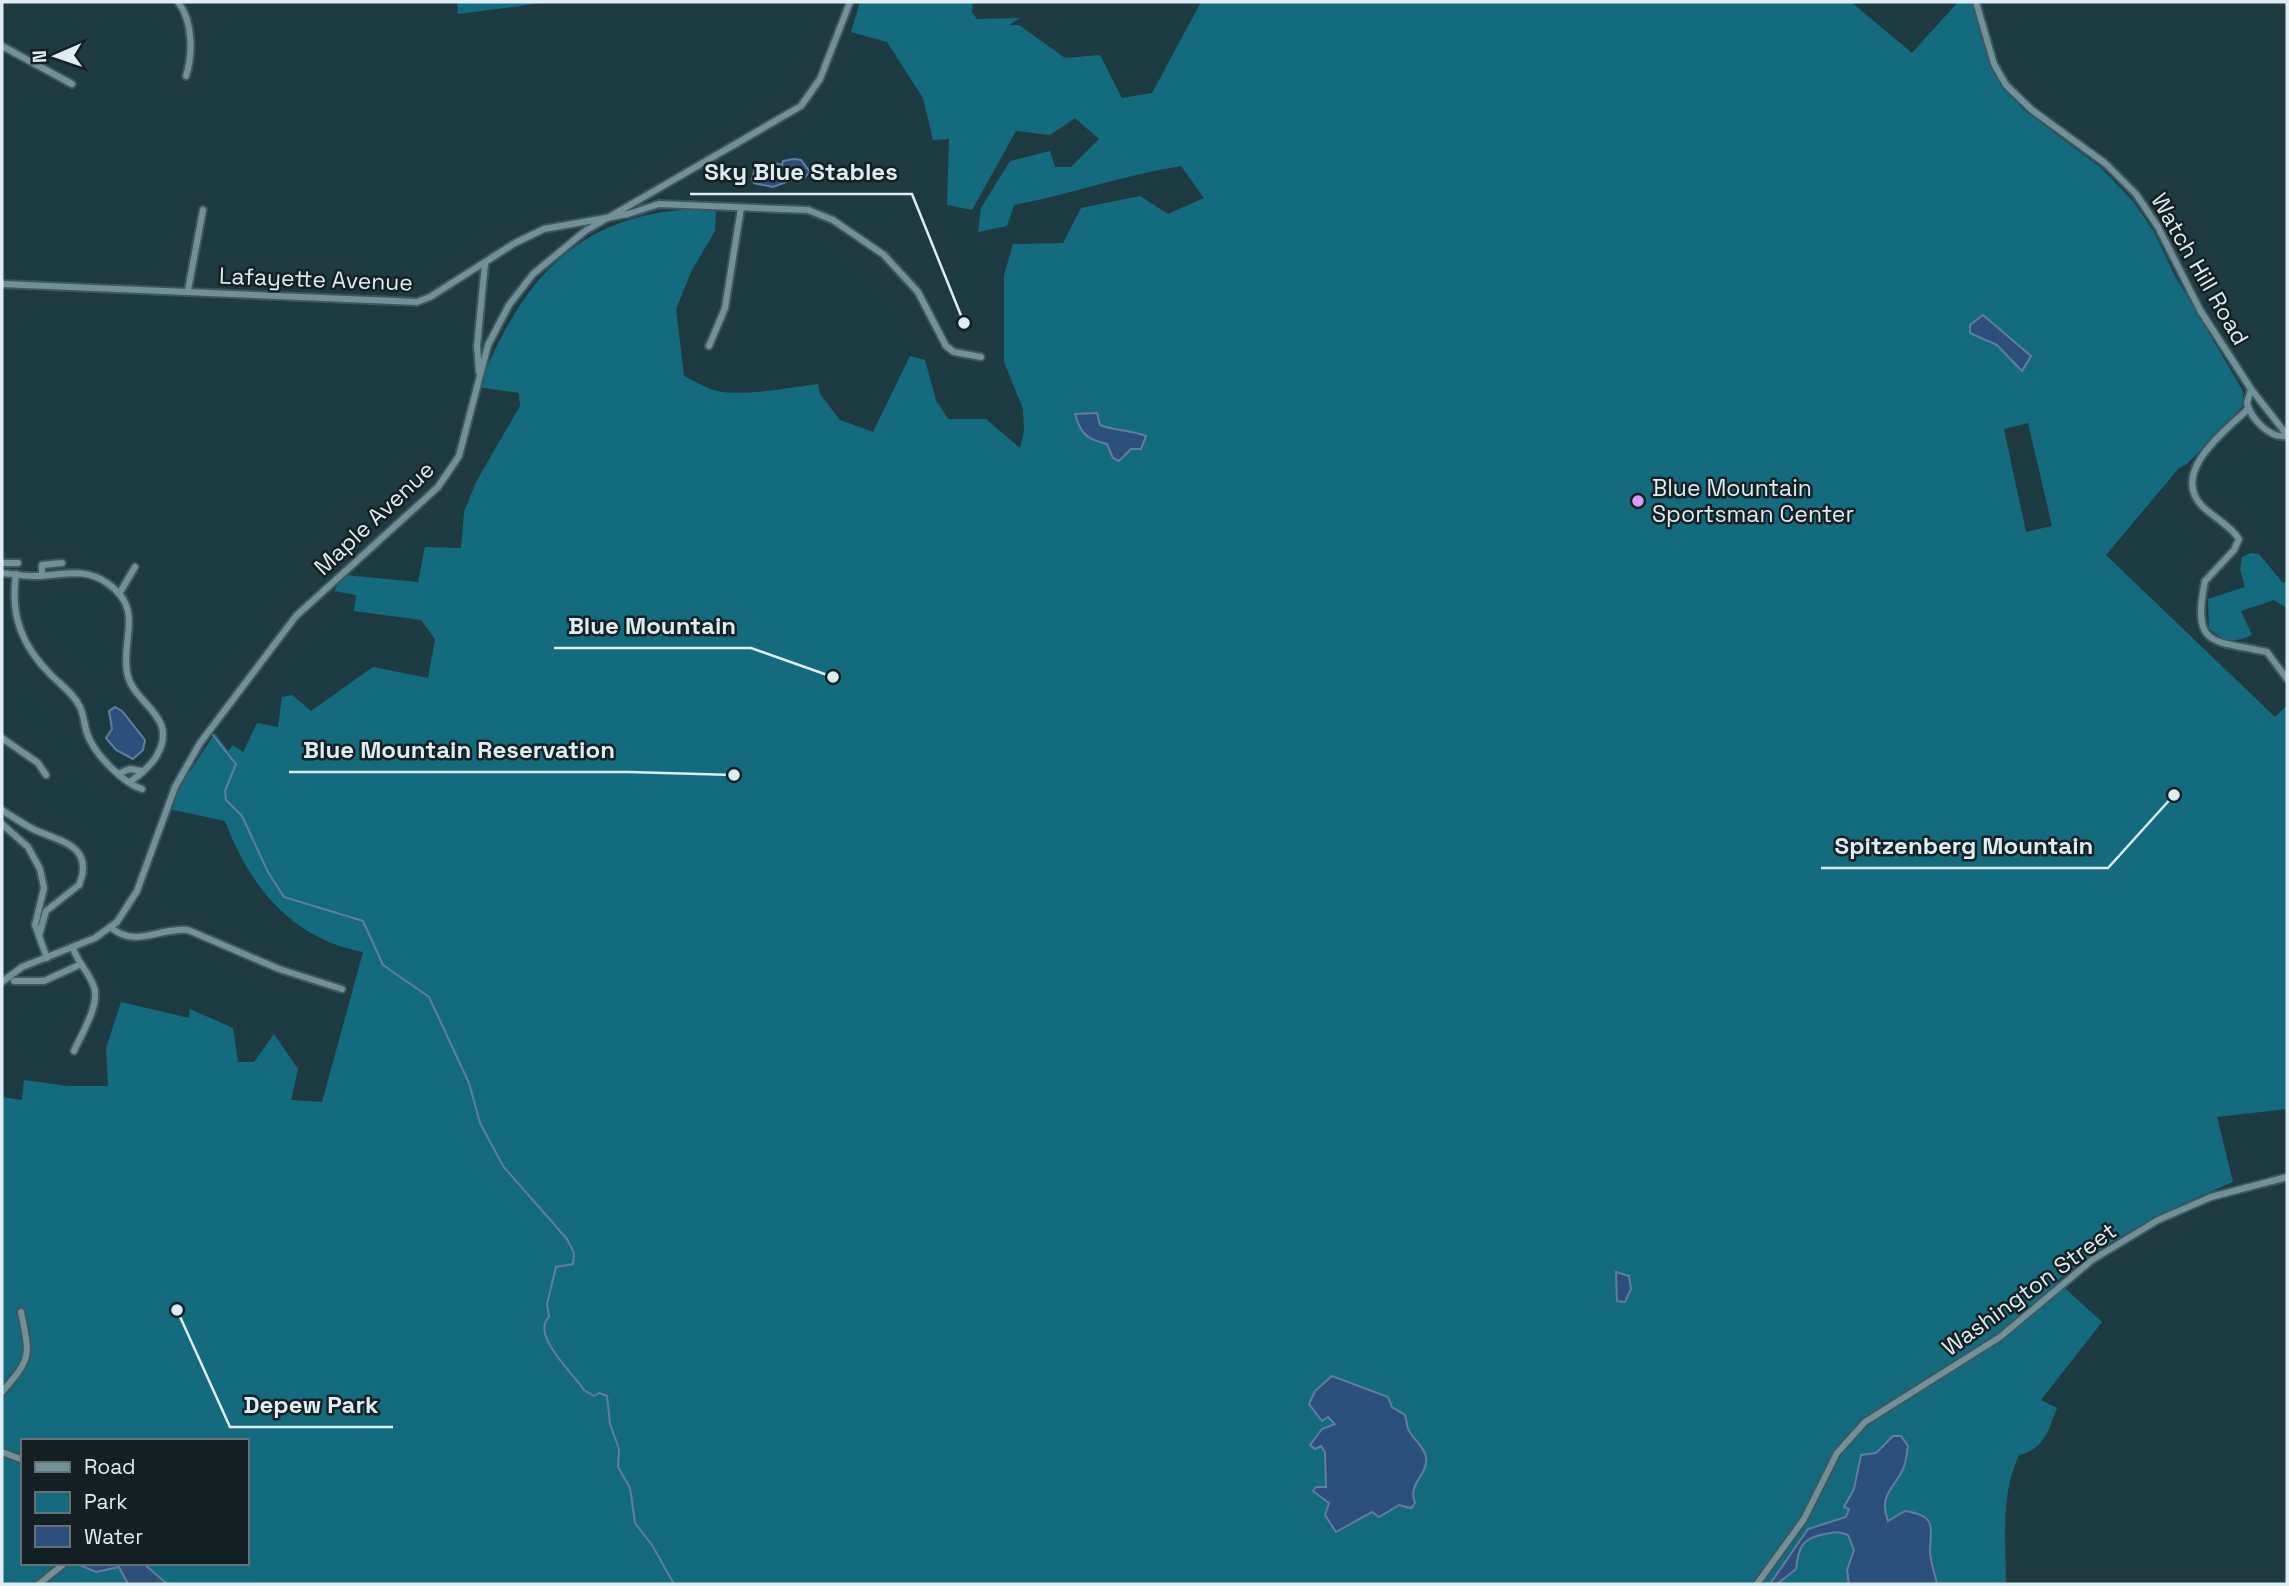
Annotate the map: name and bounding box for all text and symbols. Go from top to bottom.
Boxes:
north arrow [21,21,91,91]
text: N [27,50,52,63]
callout: Sky Blue Stables [690,149,912,194]
text: Sky Blue Stables [704,156,898,187]
street label: Watch Hill Road [2144,188,2256,350]
street label: Lafayette Avenue [218,261,414,297]
street label: Maple Avenue [307,455,441,581]
place label: Blue Mountain Sportsman Center [1652,473,1854,529]
marker: Blue Mountain Sportsman Center [1630,493,1646,509]
callout: Blue Mountain [554,603,751,648]
text: Blue Mountain [568,610,736,641]
callout: Blue Mountain Reservation [289,727,629,772]
text: Blue Mountain Reservation [303,734,615,765]
callout: Spitzenberg Mountain [1821,823,2108,868]
text: Spitzenberg Mountain [1835,830,2093,861]
street label: Washington Street [1936,1216,2122,1362]
callout: Depew Park [230,1382,393,1427]
text: Depew Park [243,1389,379,1420]
legend [21,1439,248,1565]
text: Road [84,1453,136,1480]
text: Park [84,1488,128,1515]
text: Water [84,1523,143,1550]

